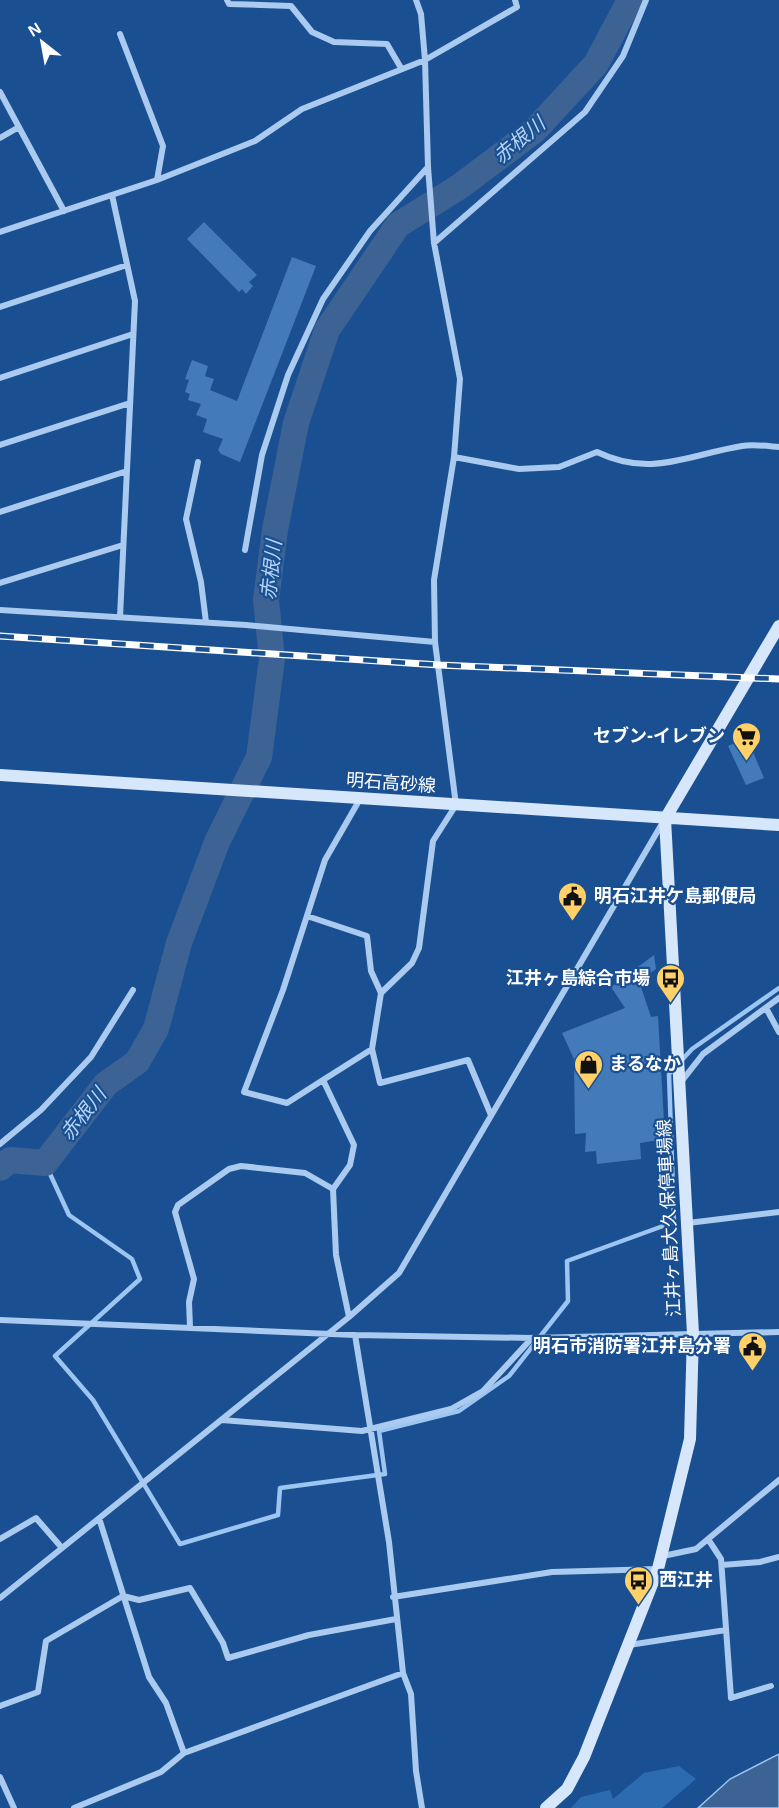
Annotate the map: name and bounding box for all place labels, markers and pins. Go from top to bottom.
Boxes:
supermarket icon: セブン-イレブン [730,720,762,762]
place label: セブン-イレブン [593,726,725,746]
public building icon: 明石江井ケ島郵便局 [557,880,589,922]
place label: 明石江井ケ島郵便局 [594,886,756,906]
bus stop icon: 江井ヶ島綜合市場 [655,962,687,1004]
place label: 江井ヶ島綜合市場 [506,968,650,988]
shop icon: まるなか [572,1048,604,1090]
place label: まるなか [609,1054,681,1074]
public building icon: 明石市消防署江井島分署 [736,1330,768,1372]
place label: 明石市消防署江井島分署 [533,1336,731,1356]
bus stop icon: 西江井 [622,1564,654,1606]
place label: 西江井 [659,1570,713,1590]

